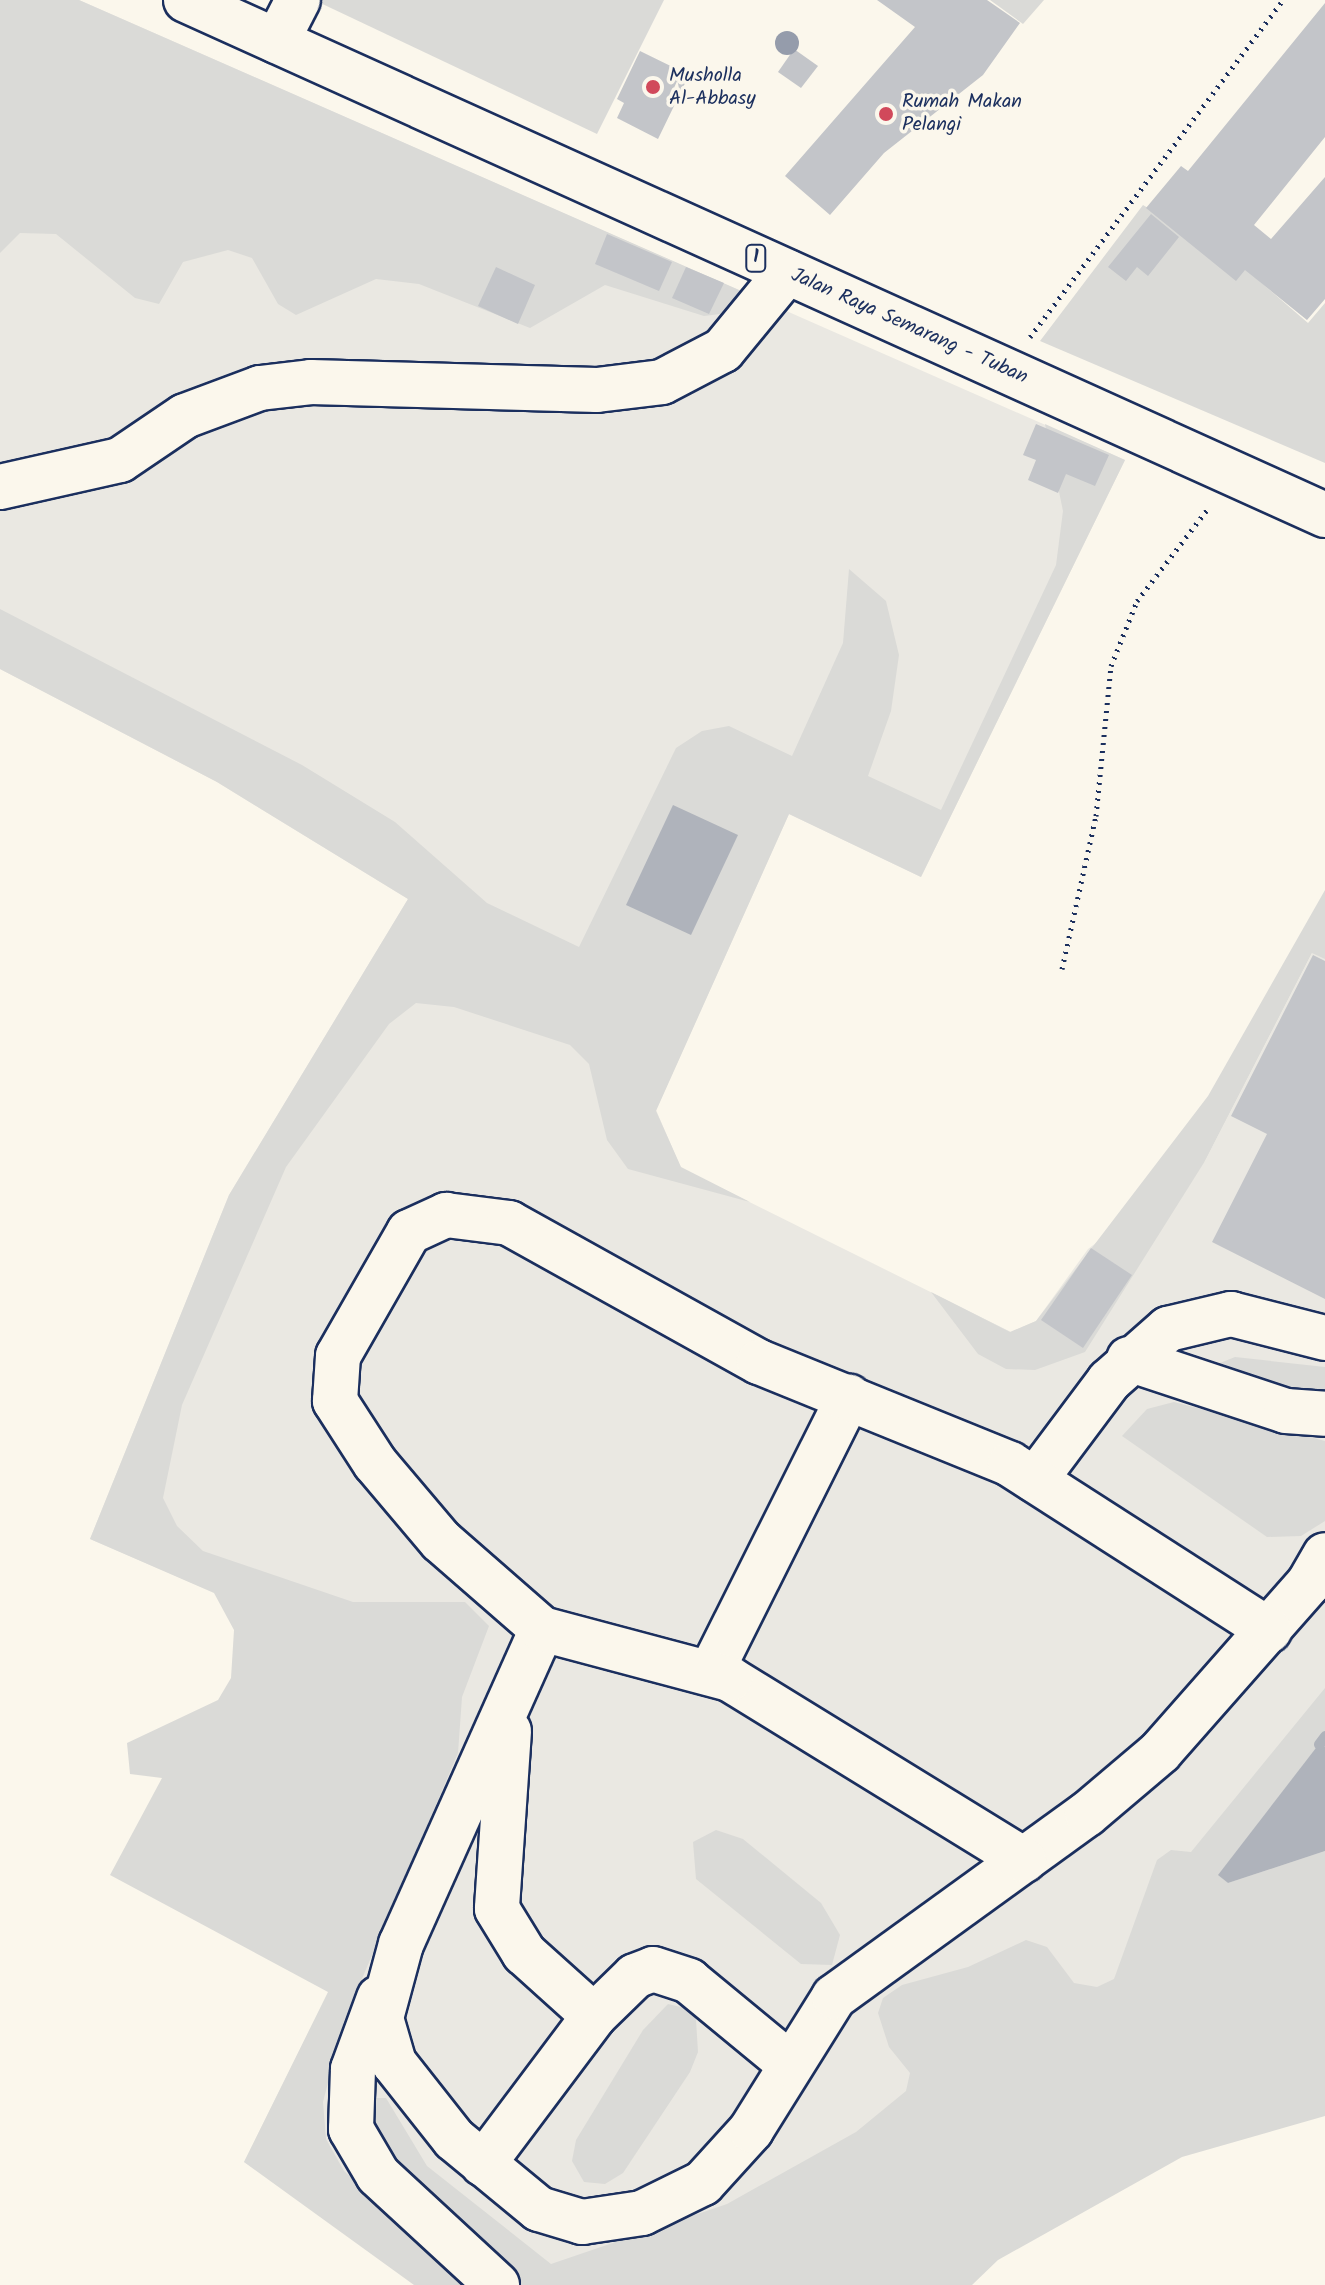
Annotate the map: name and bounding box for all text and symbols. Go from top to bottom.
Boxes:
place label: Musholla Al-Abbasy [669,64,756,111]
marker: Musholla Al-Abbasy [644,78,662,96]
place label: Rumah Makan Pelangi [902,90,1022,137]
marker: Rumah Makan Pelangi [877,105,895,123]
road number: 1 [744,244,768,272]
street label: Jalan Raya Semarang - Tuban [787,264,1031,390]

